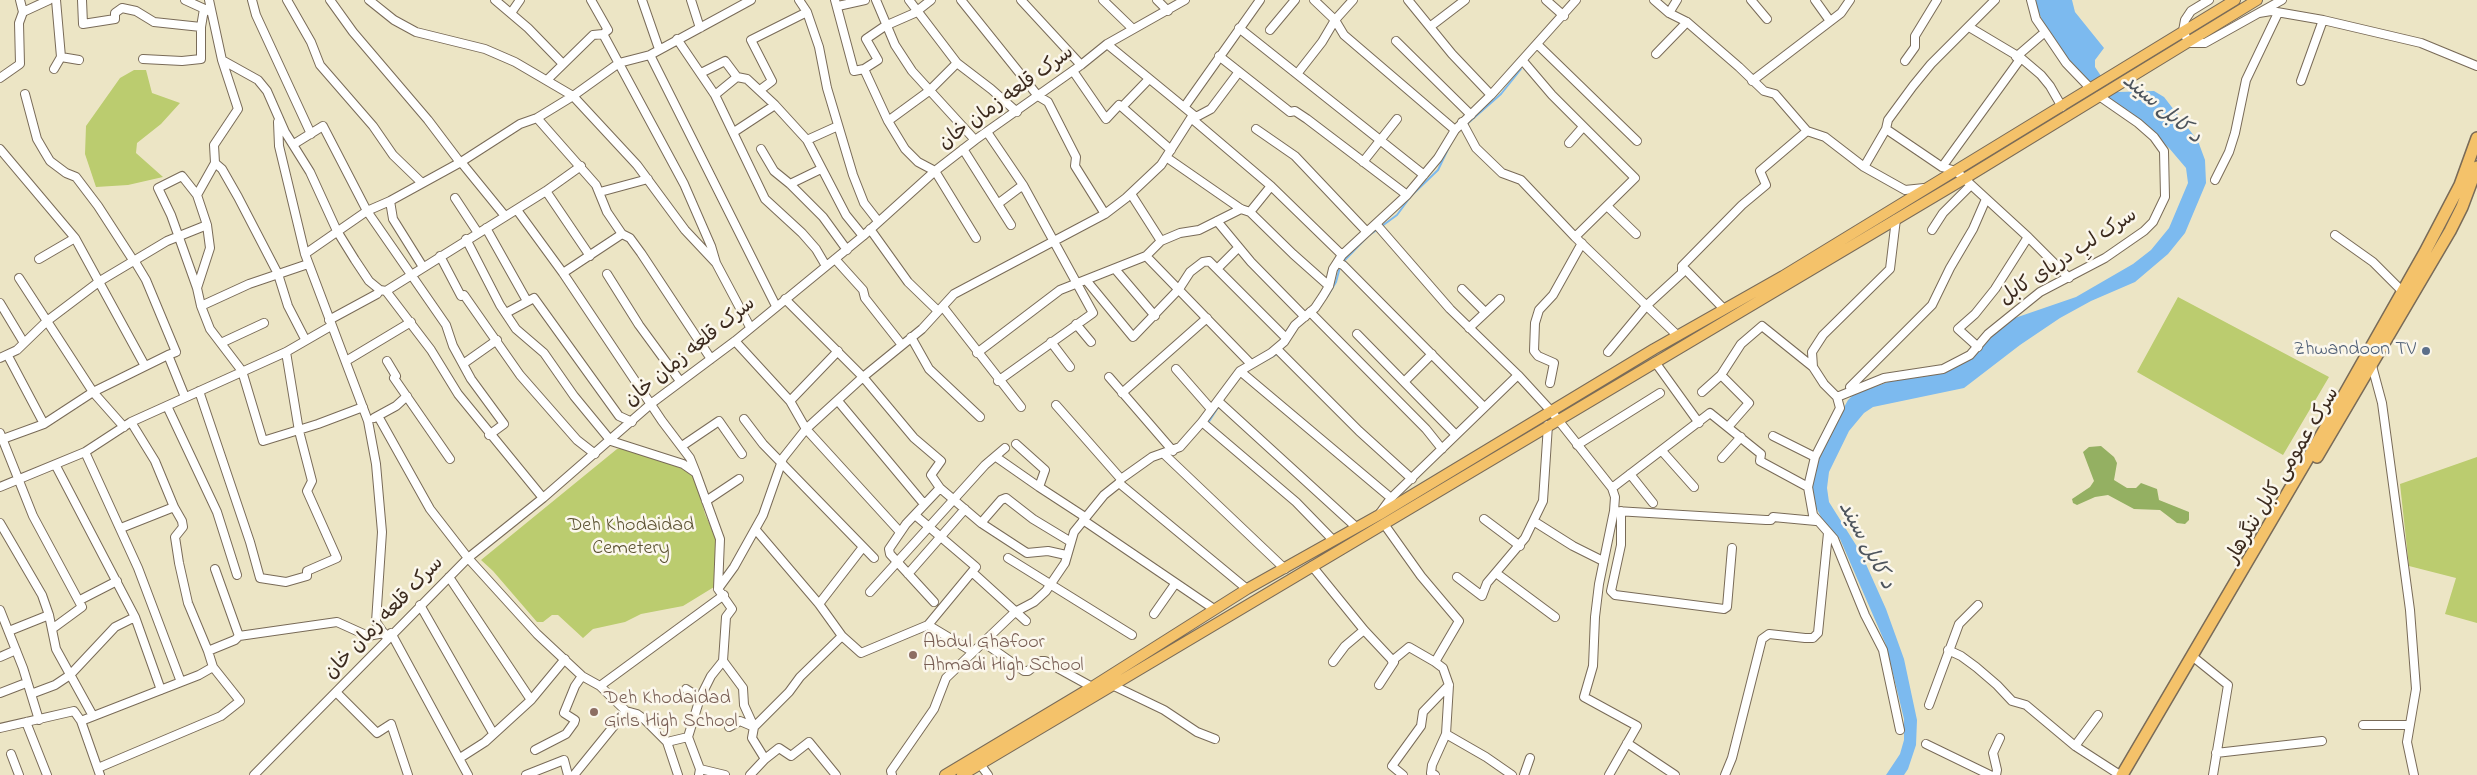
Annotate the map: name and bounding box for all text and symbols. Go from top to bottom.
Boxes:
street label: سرک قلعه زمان خان [935,42,1079,156]
water label: د کابل سيند [2116,69,2206,151]
street label: سرک لبِ دریای کابل [1995,204,2143,312]
street label: سرک قلعه زمان خان [621,293,761,413]
place label: Zhwandoon TV [2294,339,2416,363]
marker: Zhwandoon TV [2420,345,2432,357]
street label: سرک عمومی کابل ننگرهار [2222,384,2346,568]
water label: د کابل سيند [1831,498,1899,594]
park label: Deh Khodaidad Cemetery [568,515,694,562]
street label: سرک قلعه زمان خان [320,553,450,685]
place label: Abdul Ghafoor Ahmadi High School [923,632,1084,679]
marker: Abdul Ghafoor Ahmadi High School [907,649,919,661]
place label: Deh Khodaidad Girls High School [604,688,738,735]
marker: Deh Khodaidad Girls High School [588,706,600,718]

